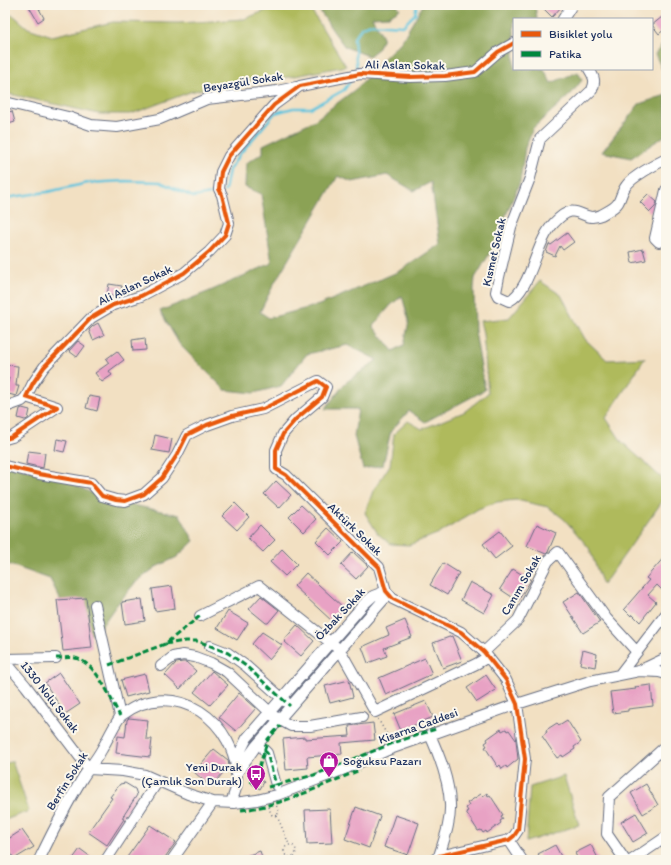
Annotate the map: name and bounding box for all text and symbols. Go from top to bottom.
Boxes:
legend [513,18,653,70]
text: Bisiklet yolu [549,27,613,41]
text: Patika [549,47,582,61]
street label: Ali Aslan Sokak [365,57,446,73]
street label: Beyazgül Sokak [202,69,285,95]
street label: Kısmet Sokak [479,216,509,288]
street label: Ali Aslan Sokak [96,261,175,308]
street label: Aktürk Sokak [325,500,386,559]
street label: Canım Sokak [498,551,544,618]
street label: Özbak Sokak [312,585,368,643]
street label: 1330 Nolu Sokak [18,658,83,736]
street label: Kisarna Caddesi [376,705,460,747]
street label: Berfin Sokak [43,748,91,813]
shop icon: Soğuksu Pazarı [318,750,340,778]
place label: Soğuksu Pazarı [343,754,422,768]
place label: Yeni Durak (Çamlık Son Durak) [141,760,243,788]
bus stop icon: Yeni Durak (Çamlık Son Durak) [245,763,267,791]

